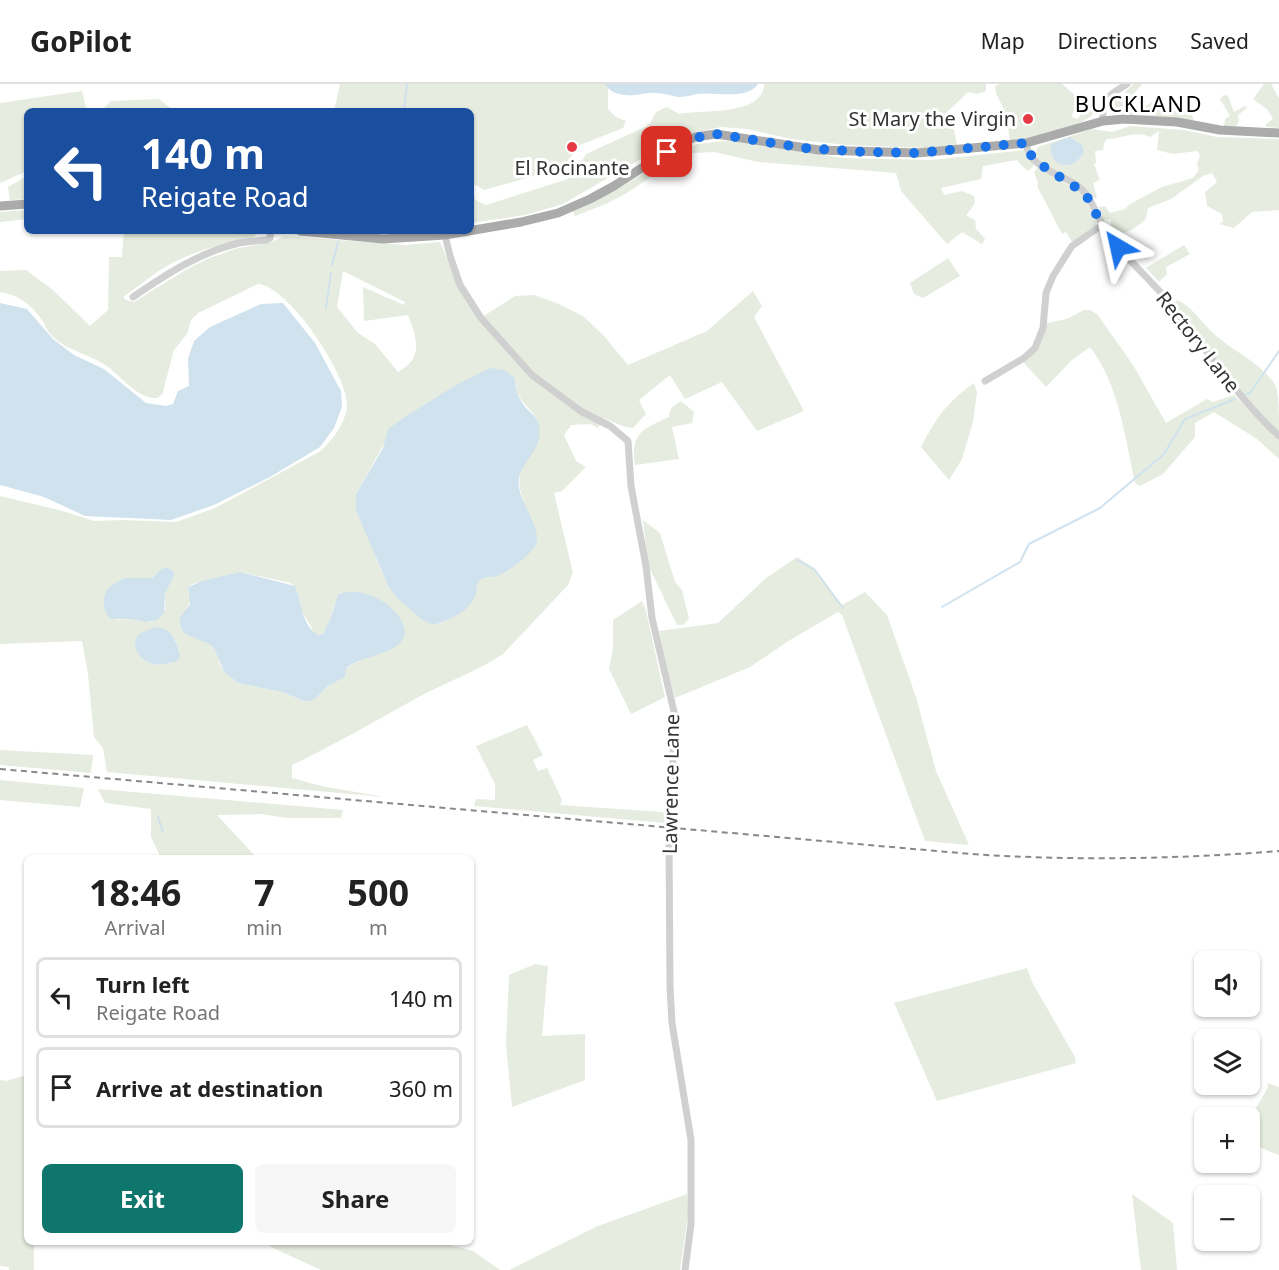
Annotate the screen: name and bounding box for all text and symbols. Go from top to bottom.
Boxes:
text: GoPilot [30,22,132,60]
text: Map [981,27,1025,55]
text: Directions [1058,27,1157,55]
text: Saved [1190,27,1249,55]
district label: BUCKLAND [1075,88,1203,118]
place label: St Mary the Virgin [848,105,1016,132]
marker: St Mary the Virgin [1021,112,1035,126]
text: 140 m [141,124,265,181]
pin [641,126,692,177]
icon: left [42,132,120,210]
icon: arrive [650,135,683,168]
marker: El Rocinante [565,140,579,154]
place label: El Rocinante [514,154,630,181]
text: Reigate Road [141,178,309,215]
position arrow [1086,215,1150,279]
street label: Rectory Lane [1150,285,1246,398]
street label: Lawrence Lane [656,714,685,854]
text: 18:46 [89,868,181,917]
text: 7 [254,868,275,917]
text: 500 [347,868,409,917]
text: Arrival [105,914,166,941]
text: min [246,914,282,941]
text: m [369,914,388,941]
map controls [1194,951,1260,1251]
button: sound [1194,951,1260,1017]
text: Turn left [96,969,190,999]
icon: left [45,981,78,1014]
text: 140 m [389,983,453,1013]
text: Reigate Road [96,999,220,1026]
button: layers [1194,1029,1260,1095]
icon: arrive [45,1071,78,1104]
text: Arrive at destination [96,1073,323,1103]
text: 360 m [389,1073,453,1103]
button: + [1194,1107,1260,1173]
button: Exit [42,1164,243,1233]
button: Share [255,1164,456,1233]
button: − [1194,1185,1260,1251]

